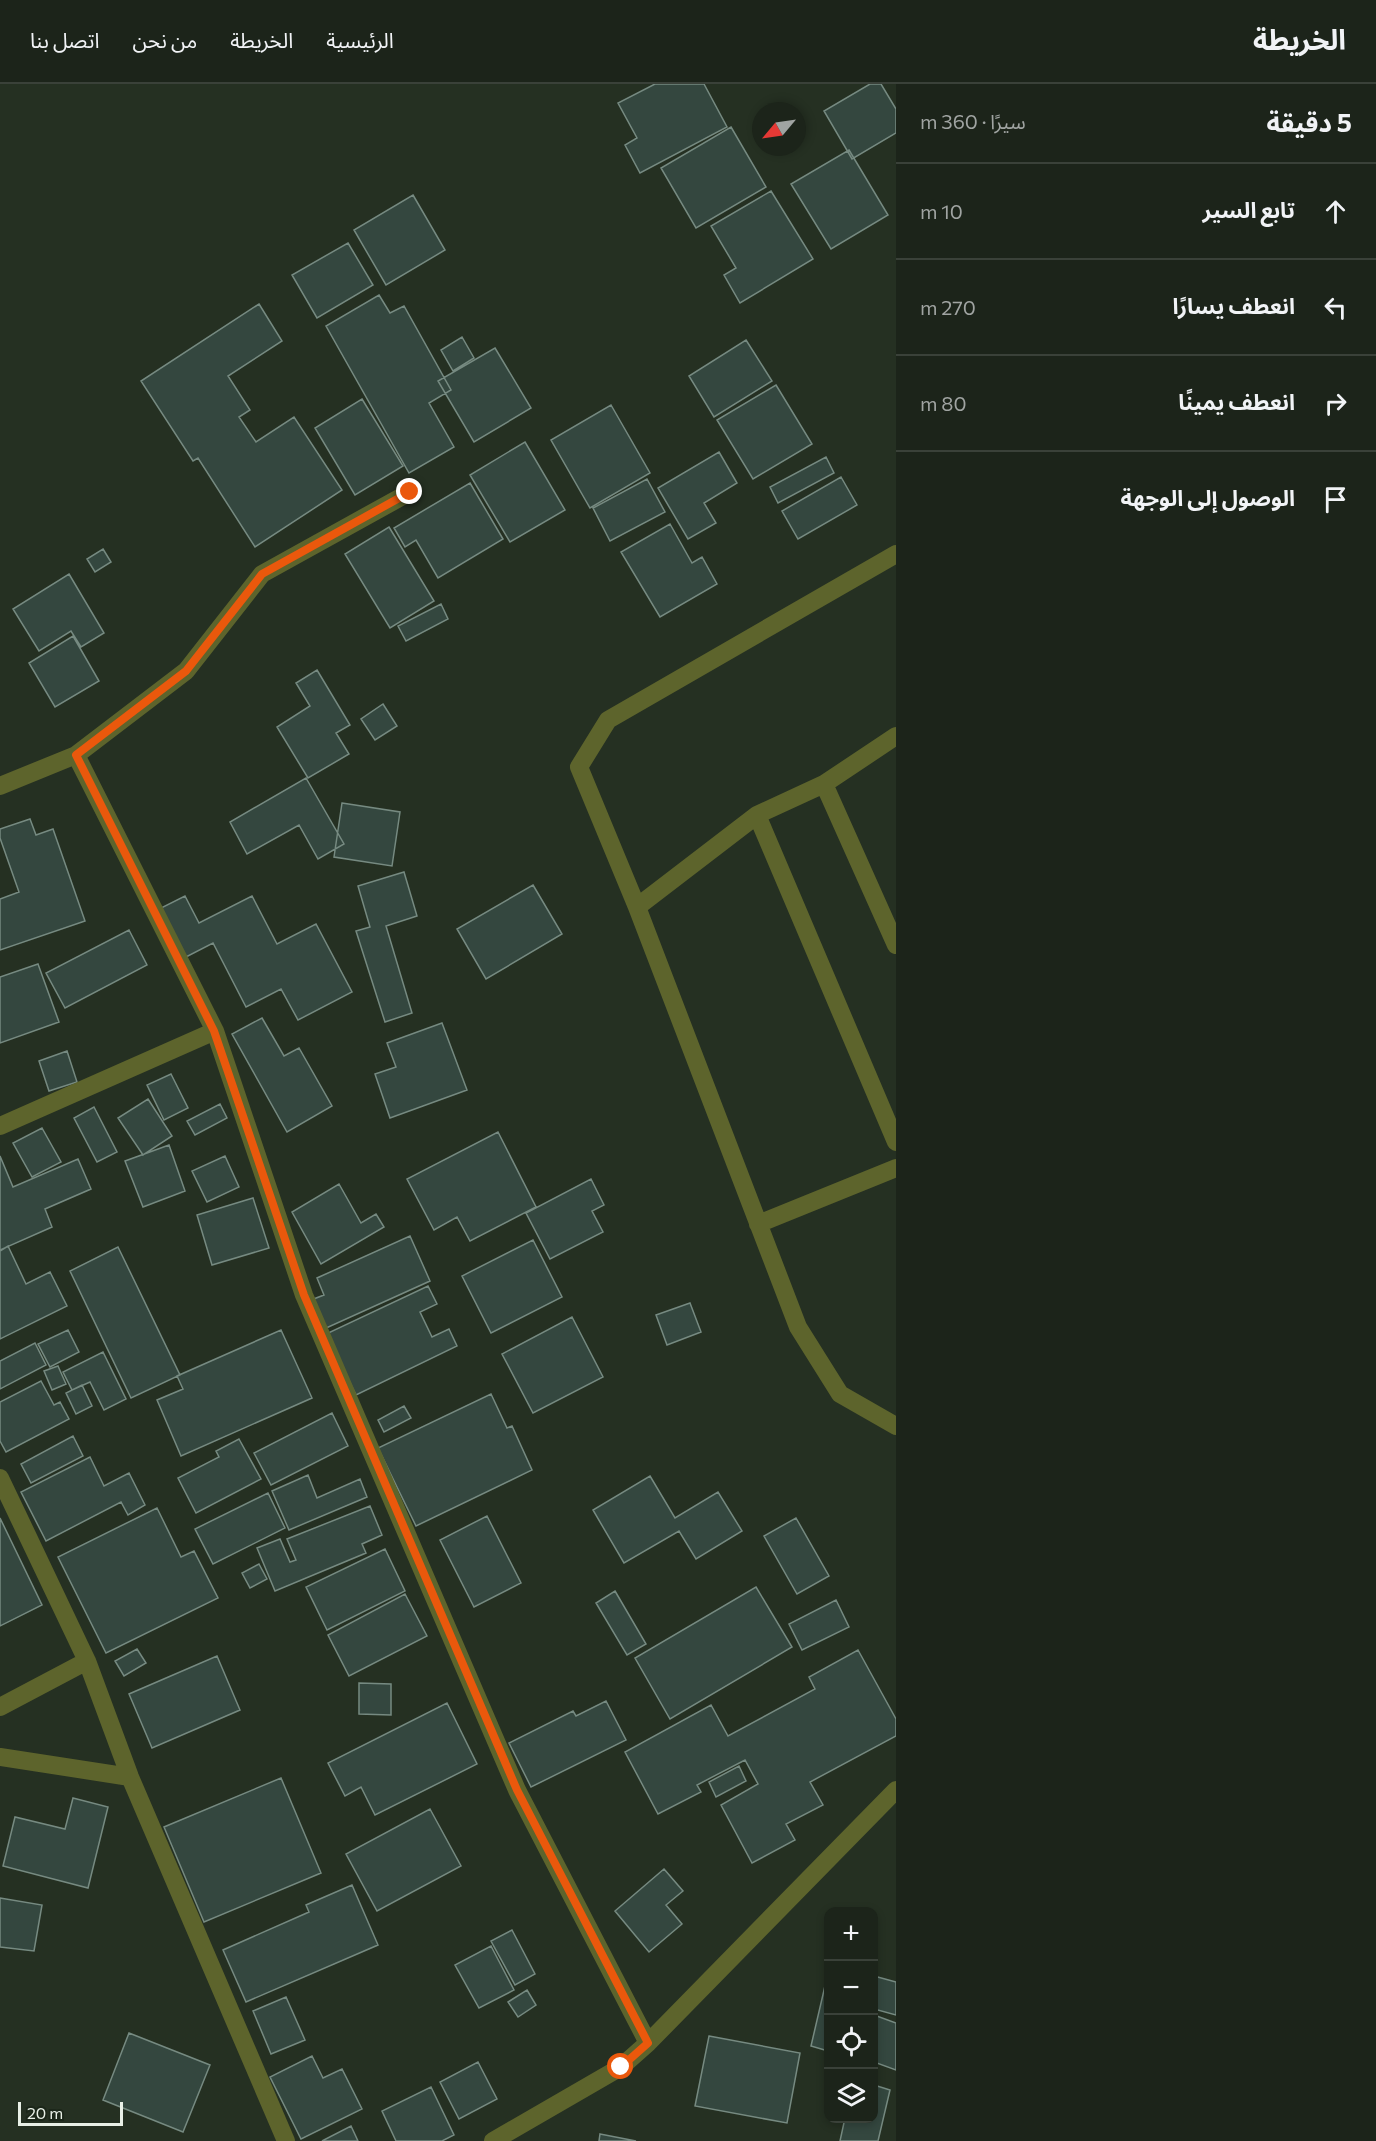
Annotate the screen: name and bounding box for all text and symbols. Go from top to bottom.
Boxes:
text: الخريطة [1253,22,1346,56]
text: اتصل بنا [30,27,100,52]
text: من نحن [133,27,197,52]
text: الخريطة [230,27,293,52]
text: الرئيسية [326,27,394,52]
north arrow [752,102,806,156]
text: 5 دقيقة [1266,106,1352,137]
text: سيرًا · 360 m [920,109,1026,133]
icon: ahead [1319,195,1352,228]
text: تابع السير [1203,196,1295,223]
text: 10 m [920,199,963,223]
icon: left [1319,291,1352,324]
text: انعطف يسارًا [1173,292,1295,319]
text: 270 m [920,295,976,319]
icon: right [1319,387,1352,420]
text: انعطف يمينًا [1178,388,1295,415]
text: 80 m [920,391,967,415]
route end [396,478,422,504]
icon: arrive [1319,483,1352,516]
text: الوصول إلى الوجهة [1120,484,1295,511]
map controls [824,1907,878,2123]
button: + [824,1907,878,1961]
button: − [824,1961,878,2015]
button: locate [824,2015,878,2069]
route start [607,2053,633,2079]
button: layers [824,2069,878,2123]
scale bar [18,2099,123,2126]
text: 20 m [27,2103,63,2122]

